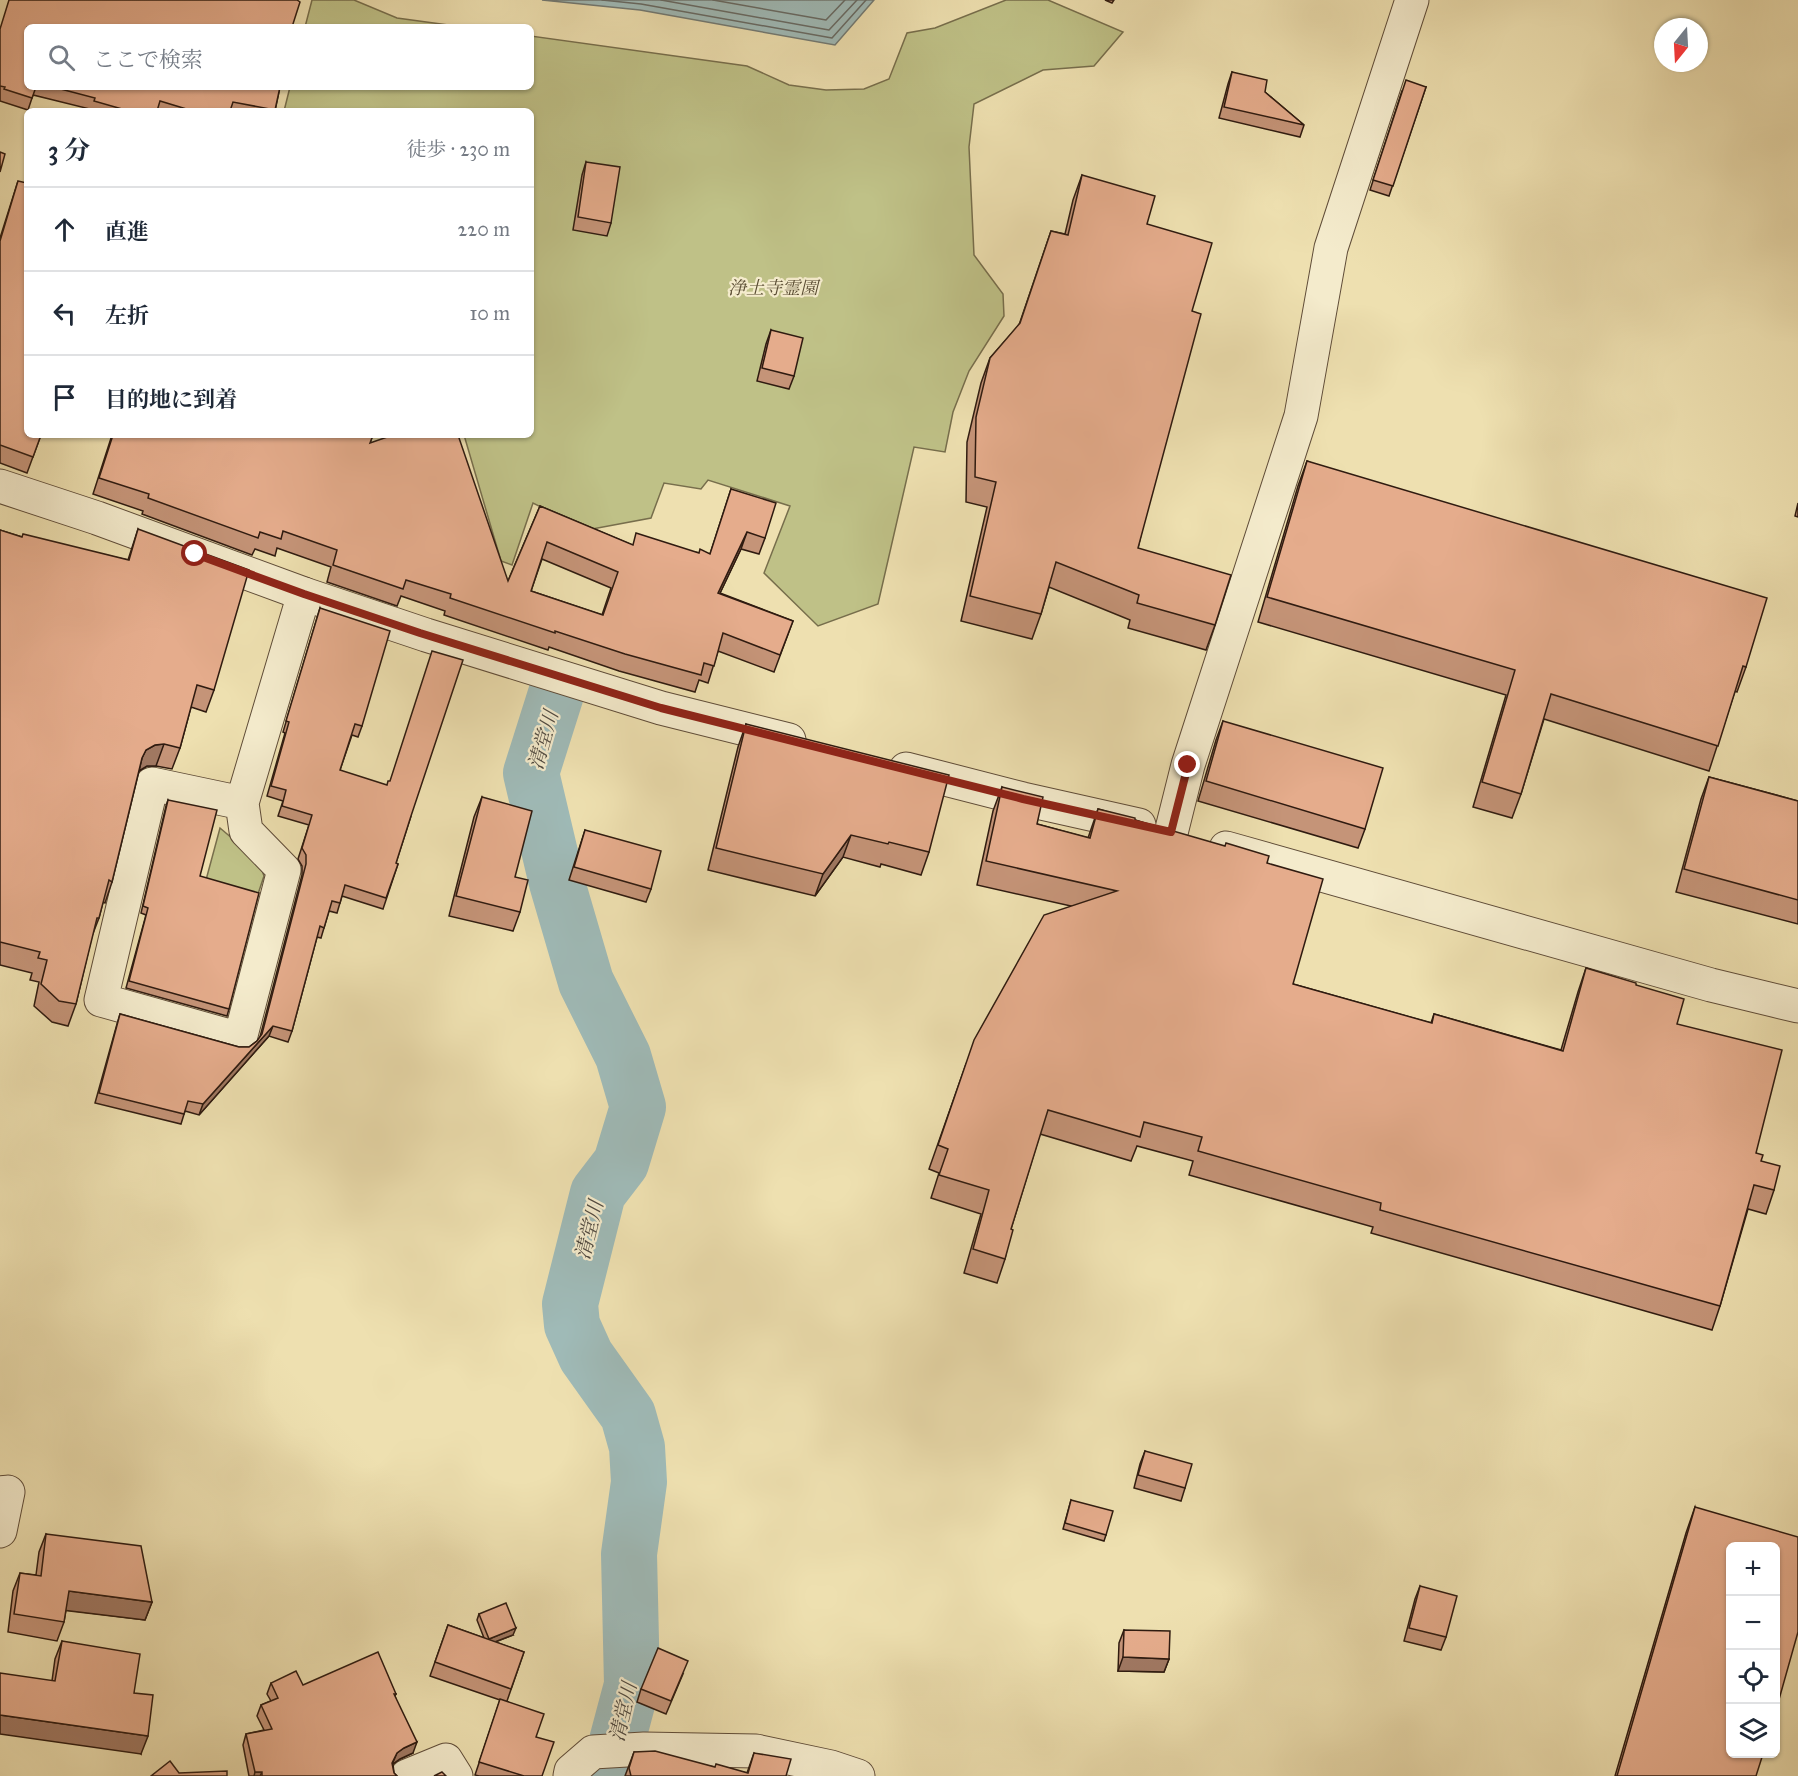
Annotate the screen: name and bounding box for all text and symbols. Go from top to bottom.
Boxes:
north arrow [1654,18,1708,72]
search box [24,24,534,90]
icon: search [45,41,78,74]
text: ここで検索 [93,46,203,73]
text: 3 分 [48,134,90,166]
text: 徒歩 · 230 m [406,137,510,161]
icon: ahead [48,213,81,246]
text: 220 m [458,217,510,241]
text: 直進 [105,218,149,245]
park label: 浄土寺霊園 [728,277,821,299]
icon: left [48,297,81,330]
text: 10 m [469,301,510,325]
text: 左折 [105,302,149,329]
icon: arrive [48,381,81,414]
text: 目的地に到着 [105,386,237,413]
route start [181,540,207,566]
water label: 清堂川 [523,706,563,772]
route end [1174,751,1200,777]
water label: 清堂川 [570,1196,608,1262]
map controls [1726,1542,1780,1758]
button: + [1726,1542,1780,1596]
button: − [1726,1596,1780,1650]
button: locate [1726,1650,1780,1704]
water label: 清堂川 [605,1678,642,1744]
button: layers [1726,1704,1780,1758]

